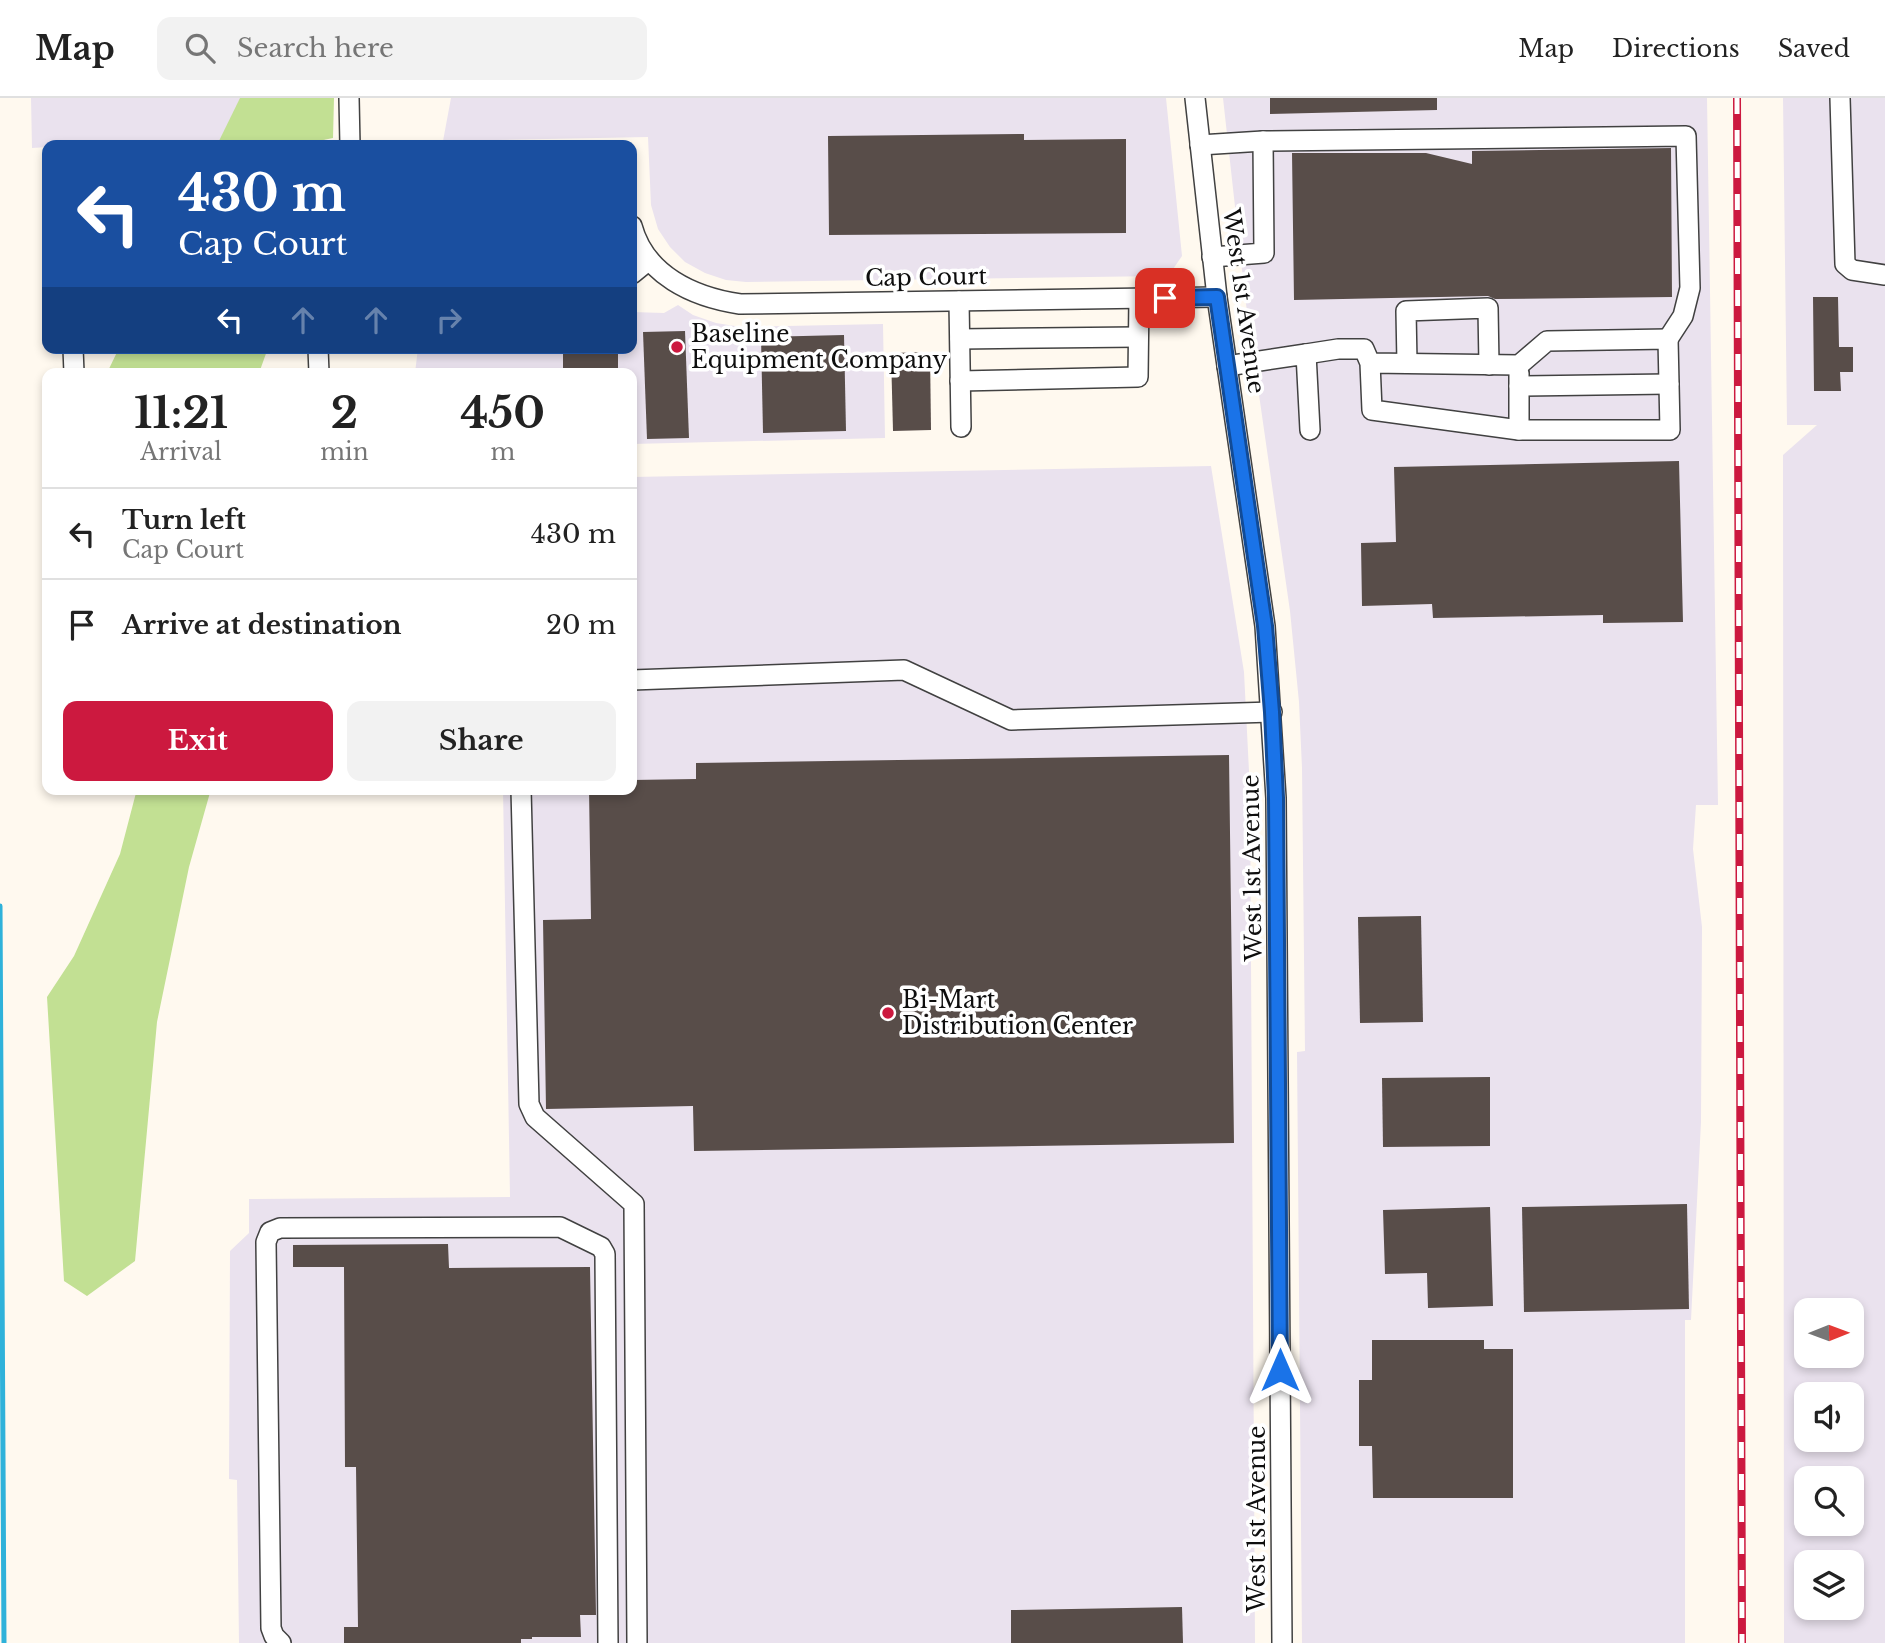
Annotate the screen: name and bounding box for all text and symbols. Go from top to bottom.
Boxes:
search box [157,17,647,80]
text: Map [35,28,115,69]
icon: search [181,29,219,67]
text: Search here [237,32,394,64]
text: Map [1518,34,1574,63]
text: Directions [1612,34,1740,63]
text: Saved [1778,34,1850,63]
text: 430 m [178,163,346,224]
icon: left [63,168,154,259]
street label: West 1st Avenue [1217,206,1271,395]
text: Cap Court [178,224,348,264]
street label: Cap Court [865,262,988,292]
pin [1135,268,1195,328]
icon: arrive [1146,279,1184,317]
icon: left [211,301,249,339]
icon: ahead [284,301,322,339]
icon: ahead [357,301,395,339]
icon: right [430,301,468,339]
place label: Baseline Equipment Company [691,320,948,374]
marker: Baseline Equipment Company [669,339,685,355]
text: 11:21 [134,387,228,439]
text: 2 [331,387,358,439]
text: 450 [460,387,545,439]
text: Arrival [140,438,222,466]
text: min [320,438,369,466]
text: m [490,438,515,466]
text: Turn left [122,504,246,536]
icon: left [63,515,101,553]
text: 430 m [531,518,616,550]
text: Cap Court [122,536,244,564]
icon: arrive [63,606,101,644]
text: Arrive at destination [122,609,402,641]
text: 20 m [546,609,616,641]
button: Exit [63,701,333,781]
button: Share [347,701,616,781]
street label: West 1st Avenue [1236,774,1268,963]
place label: Bi-Mart Distribution Center [902,986,1133,1040]
marker: Bi-Mart Distribution Center [880,1005,896,1021]
north arrow [1794,1298,1864,1368]
map controls [1794,1298,1864,1620]
position arrow [1243,1333,1317,1407]
button: sound [1794,1382,1864,1452]
street label: West 1st Avenue [1243,1426,1271,1613]
button: search [1794,1466,1864,1536]
button: layers [1794,1550,1864,1620]

